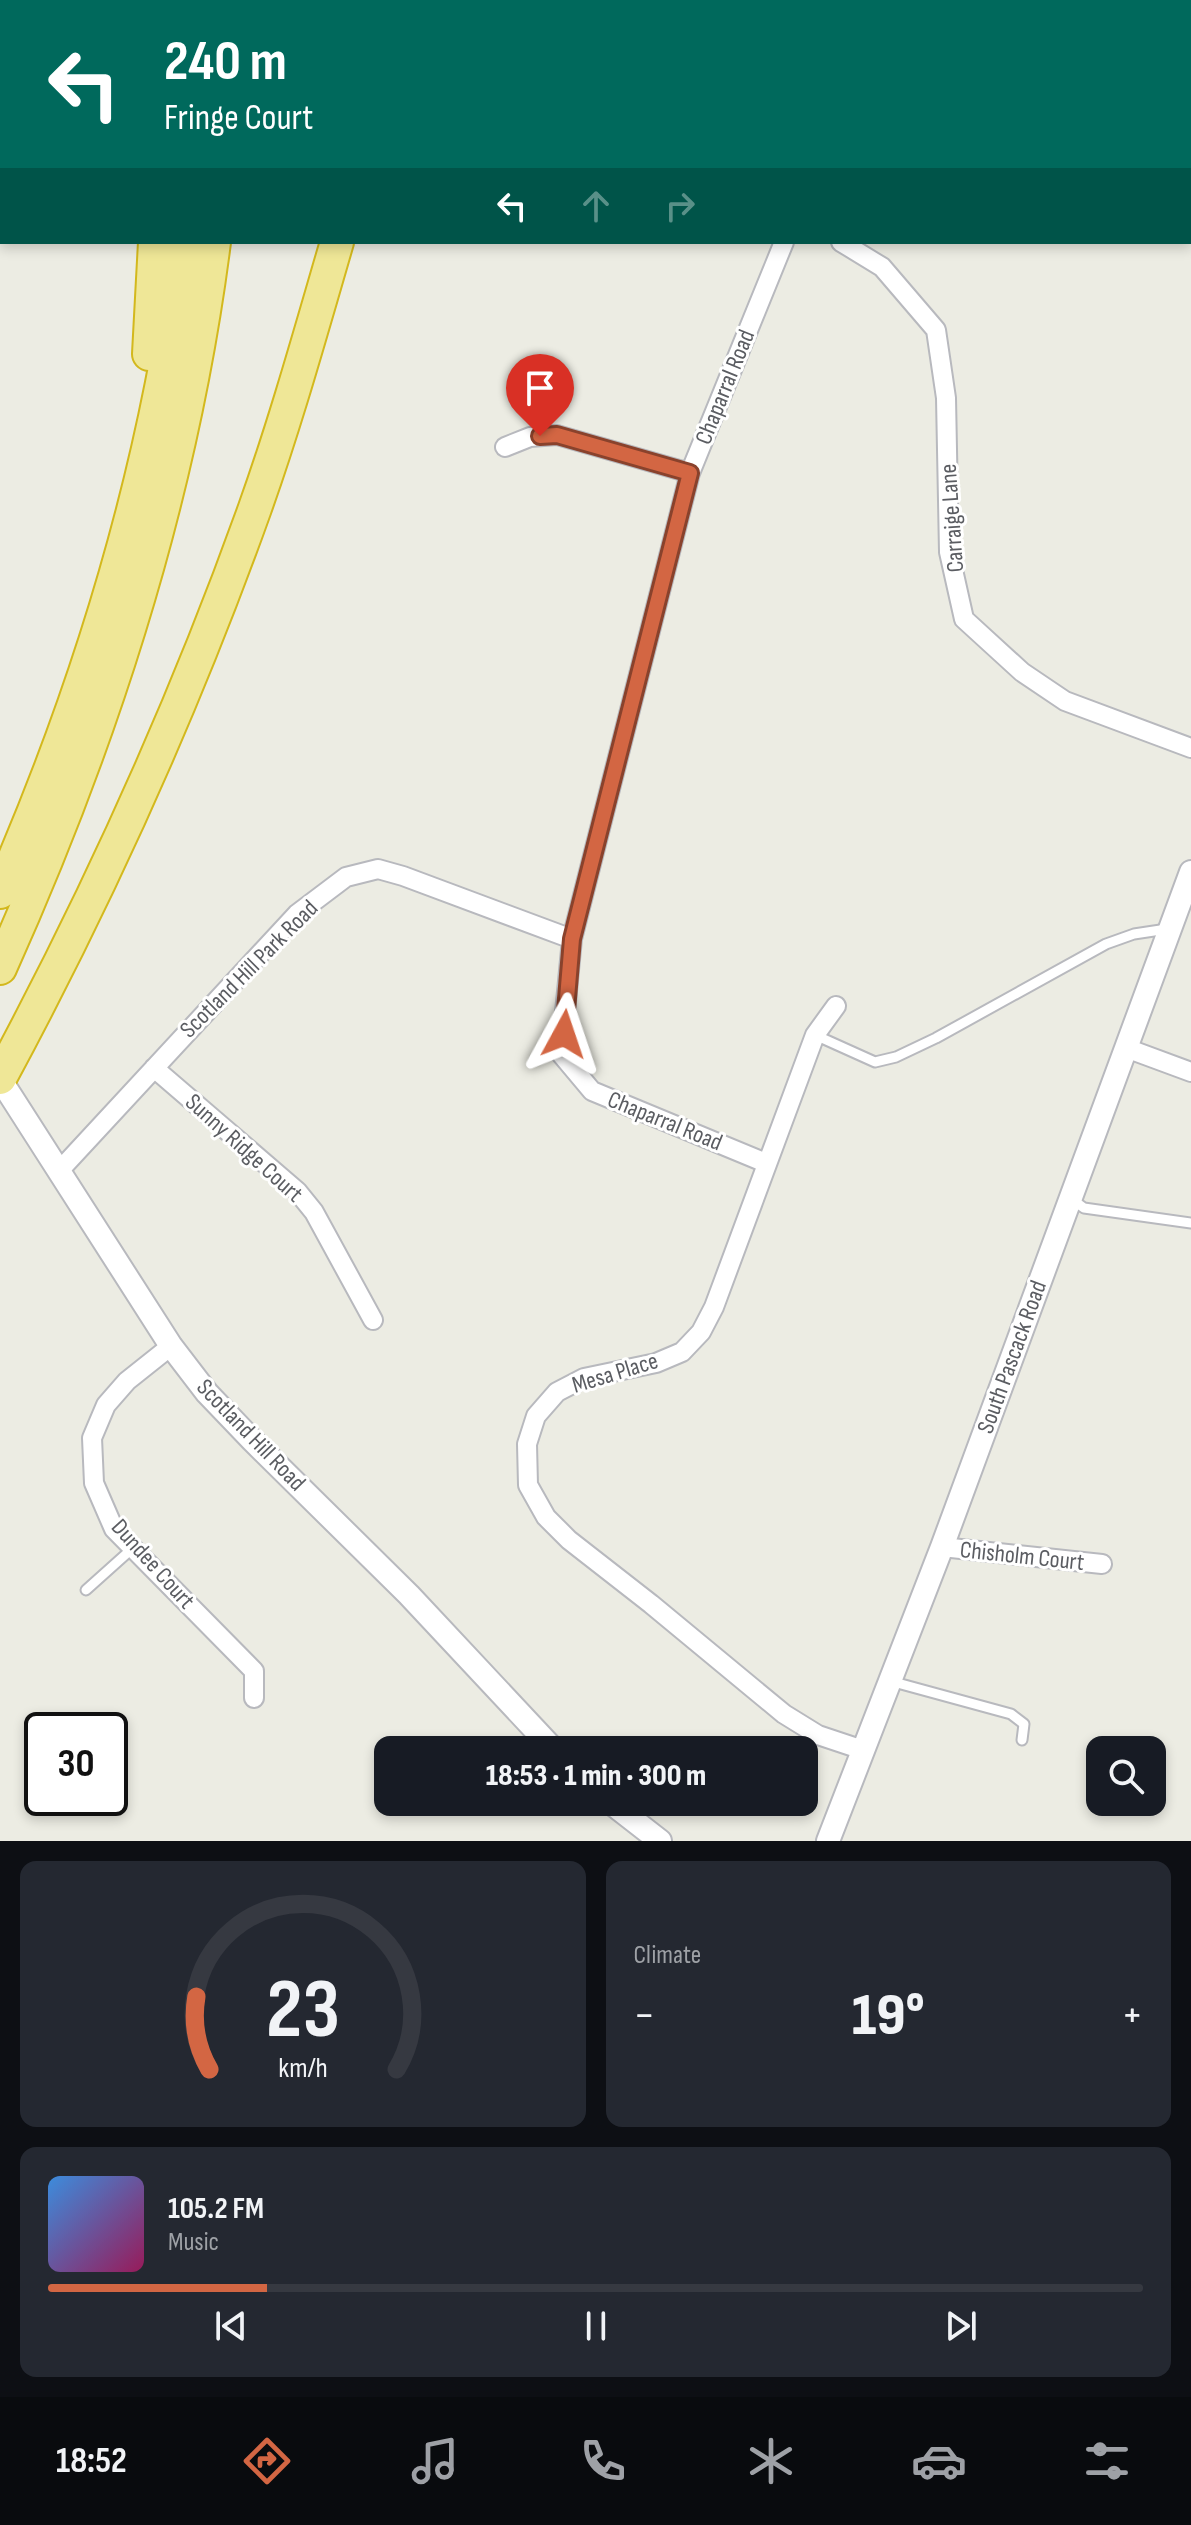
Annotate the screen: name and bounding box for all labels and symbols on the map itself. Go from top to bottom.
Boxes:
street label: Chaparral Road [689,325,761,449]
pin [506,354,574,436]
street label: Carraige Lane [934,463,970,573]
street label: Scotland Hill Park Road [174,894,324,1044]
position arrow [522,992,606,1076]
street label: Chaparral Road [603,1085,727,1157]
street label: Sunny Ridge Court [179,1088,309,1208]
street label: South Pascack Road [971,1277,1053,1437]
street label: Mesa Place [568,1346,662,1400]
street label: Scotland Hill Road [190,1373,312,1497]
street label: Dundee Court [105,1513,201,1615]
street label: Chisholm Court [958,1535,1086,1577]
speed limit sign: 30 [24,1712,128,1816]

